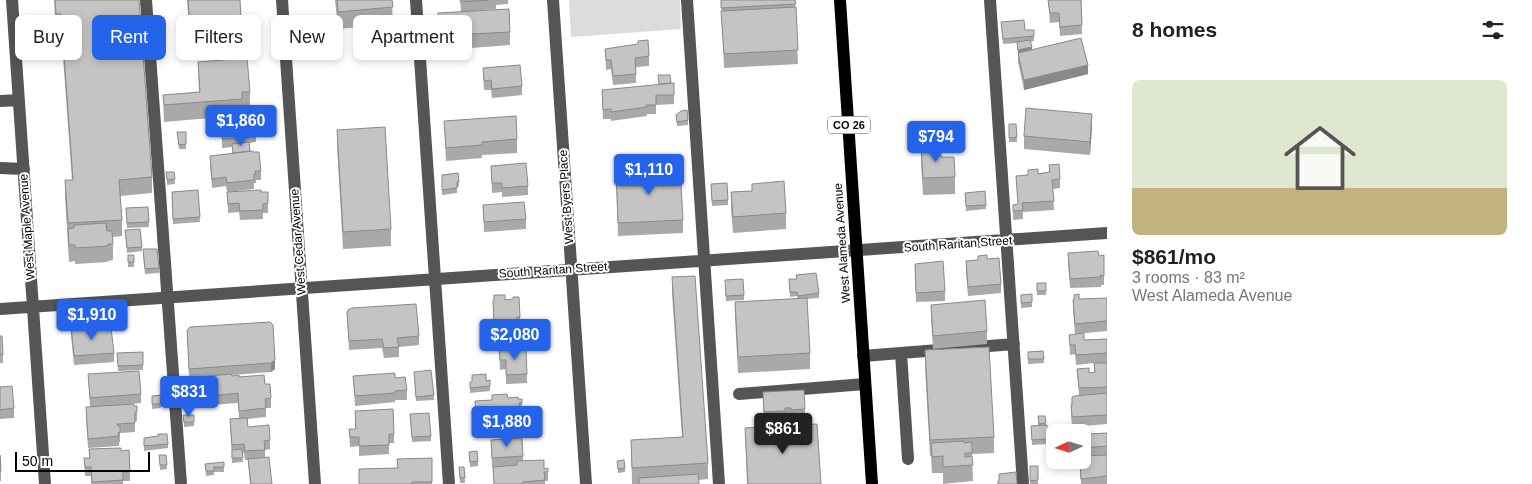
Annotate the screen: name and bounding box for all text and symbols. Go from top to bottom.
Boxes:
chip: Buy [15,15,82,60]
chip: Rent [92,15,166,60]
chip: Filters [176,15,261,60]
chip: New [271,15,343,60]
chip: Apartment [353,15,472,60]
icon: filters [1479,16,1507,44]
text: 8 homes [1132,18,1217,41]
pin: $1,860 [200,104,282,147]
text: $1,860 [217,112,265,129]
icon: home [1275,113,1365,203]
road number: CO 26 [828,116,870,134]
pin: $794 [906,120,966,163]
text: $794 [918,128,954,145]
street label: West Byers Place [556,149,576,245]
pin: $1,110 [608,154,690,196]
text: $1,110 [625,161,673,178]
street label: West Maple Avenue [16,173,38,281]
street label: West Alameda Avenue [831,182,853,303]
street label: West Cedar Avenue [287,188,309,296]
street label: South Raritan Street [903,233,1013,255]
text: $861/mo [1132,245,1216,268]
street label: South Raritan Street [498,259,608,281]
text: 3 rooms · 83 m² [1132,269,1245,286]
text: West Alameda Avenue [1132,287,1292,304]
pin: $1,910 [51,298,133,341]
text: $1,910 [68,306,116,323]
pin: $2,080 [474,318,556,361]
text: $2,080 [491,326,539,343]
pin: $831 [159,376,219,418]
text: $831 [171,383,207,400]
pin: $1,880 [466,406,548,448]
pin: $861 [753,412,813,455]
text: $1,880 [483,413,531,430]
text: $861 [765,420,801,437]
north arrow [1046,424,1091,469]
map controls [1046,424,1091,469]
scale bar [15,449,150,472]
text: 50 m [22,453,53,469]

